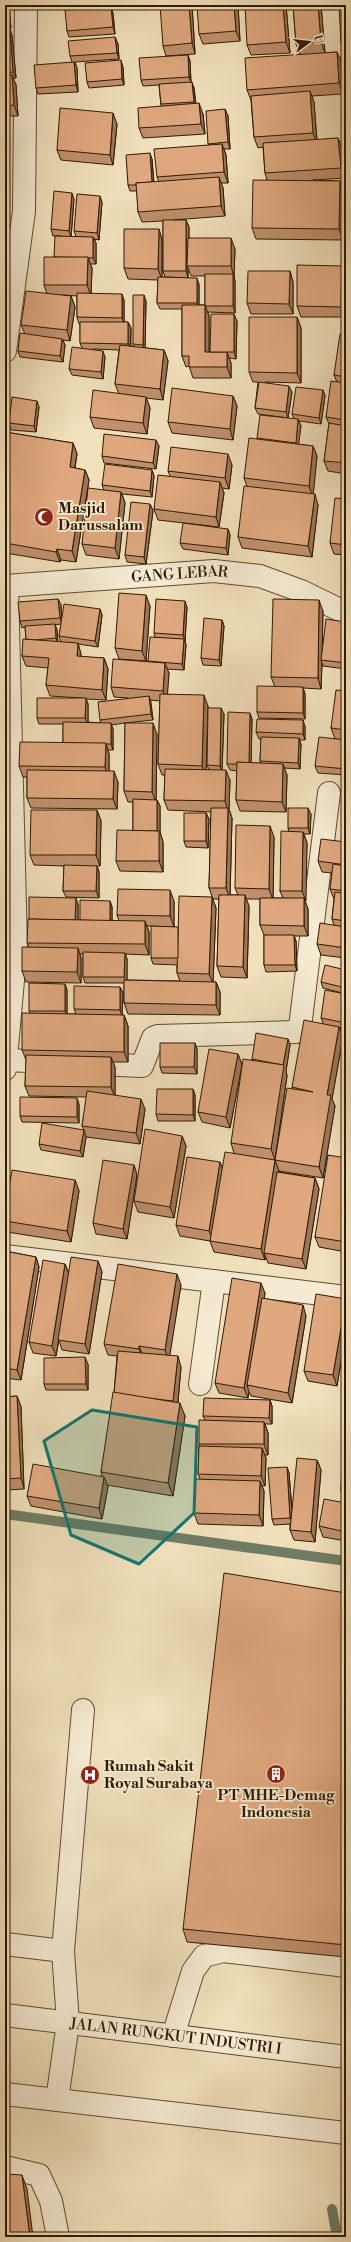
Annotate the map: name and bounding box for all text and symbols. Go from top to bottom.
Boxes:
north arrow [289,22,329,62]
text: U [310,34,326,46]
place label: Masjid Darussalam [58,499,143,535]
mosque icon: Masjid Darussalam [33,506,55,528]
street label: GANG LEBAR [131,561,230,586]
place label: Rumah Sakit Royal Surabaya [104,1757,214,1793]
building icon: PT MHE-Demag Indonesia [265,1763,287,1785]
hospital icon: Rumah Sakit Royal Surabaya [79,1764,101,1786]
place label: PT MHE-Demag Indonesia [217,1786,335,1822]
street label: JALAN RUNGKUT INDUSTRI I [68,2013,283,2059]

